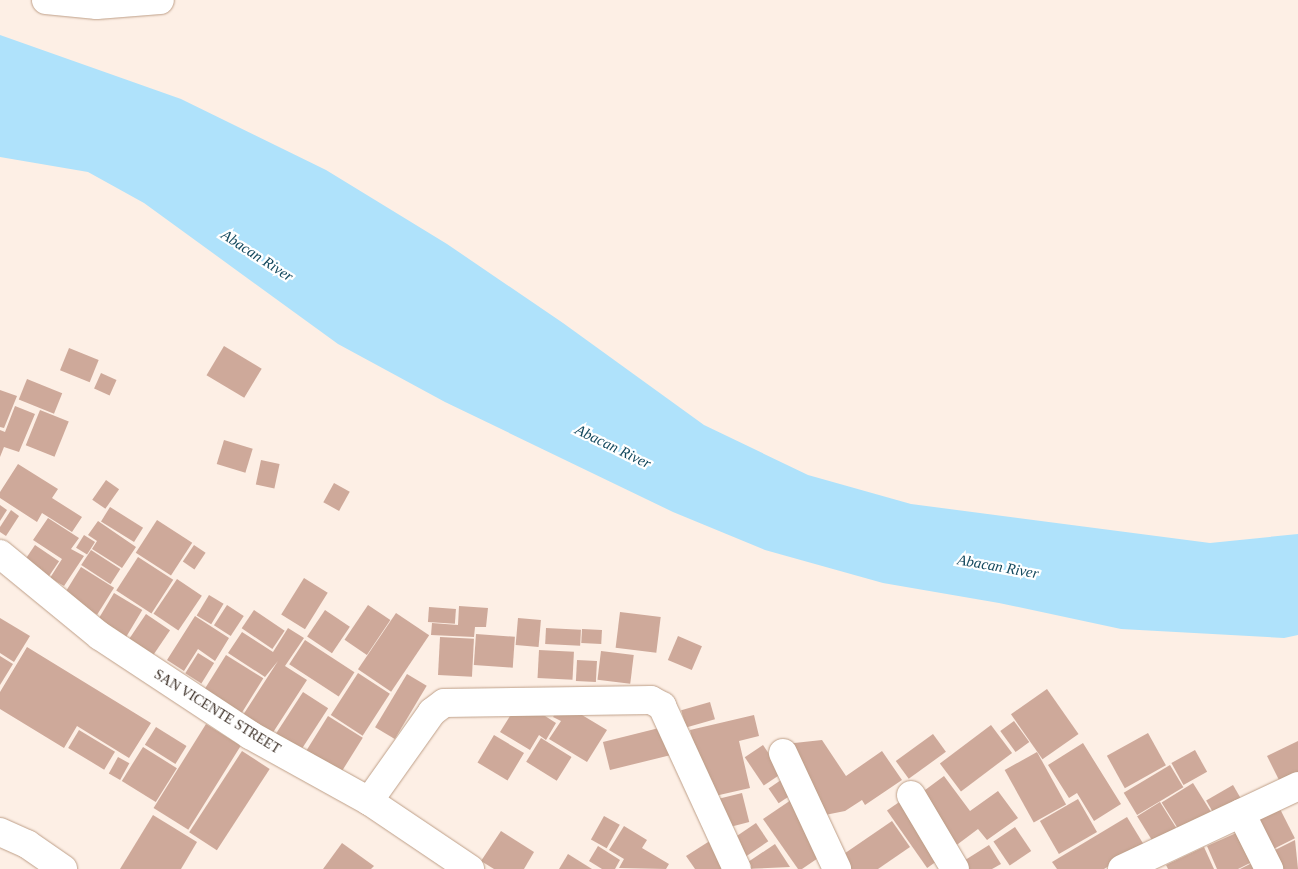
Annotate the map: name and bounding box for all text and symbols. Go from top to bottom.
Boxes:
water label: Abacan River [218,226,296,286]
water label: Abacan River [572,421,654,473]
water label: Abacan River [956,551,1040,583]
street label: SAN VICENTE STREET [151,666,283,758]

